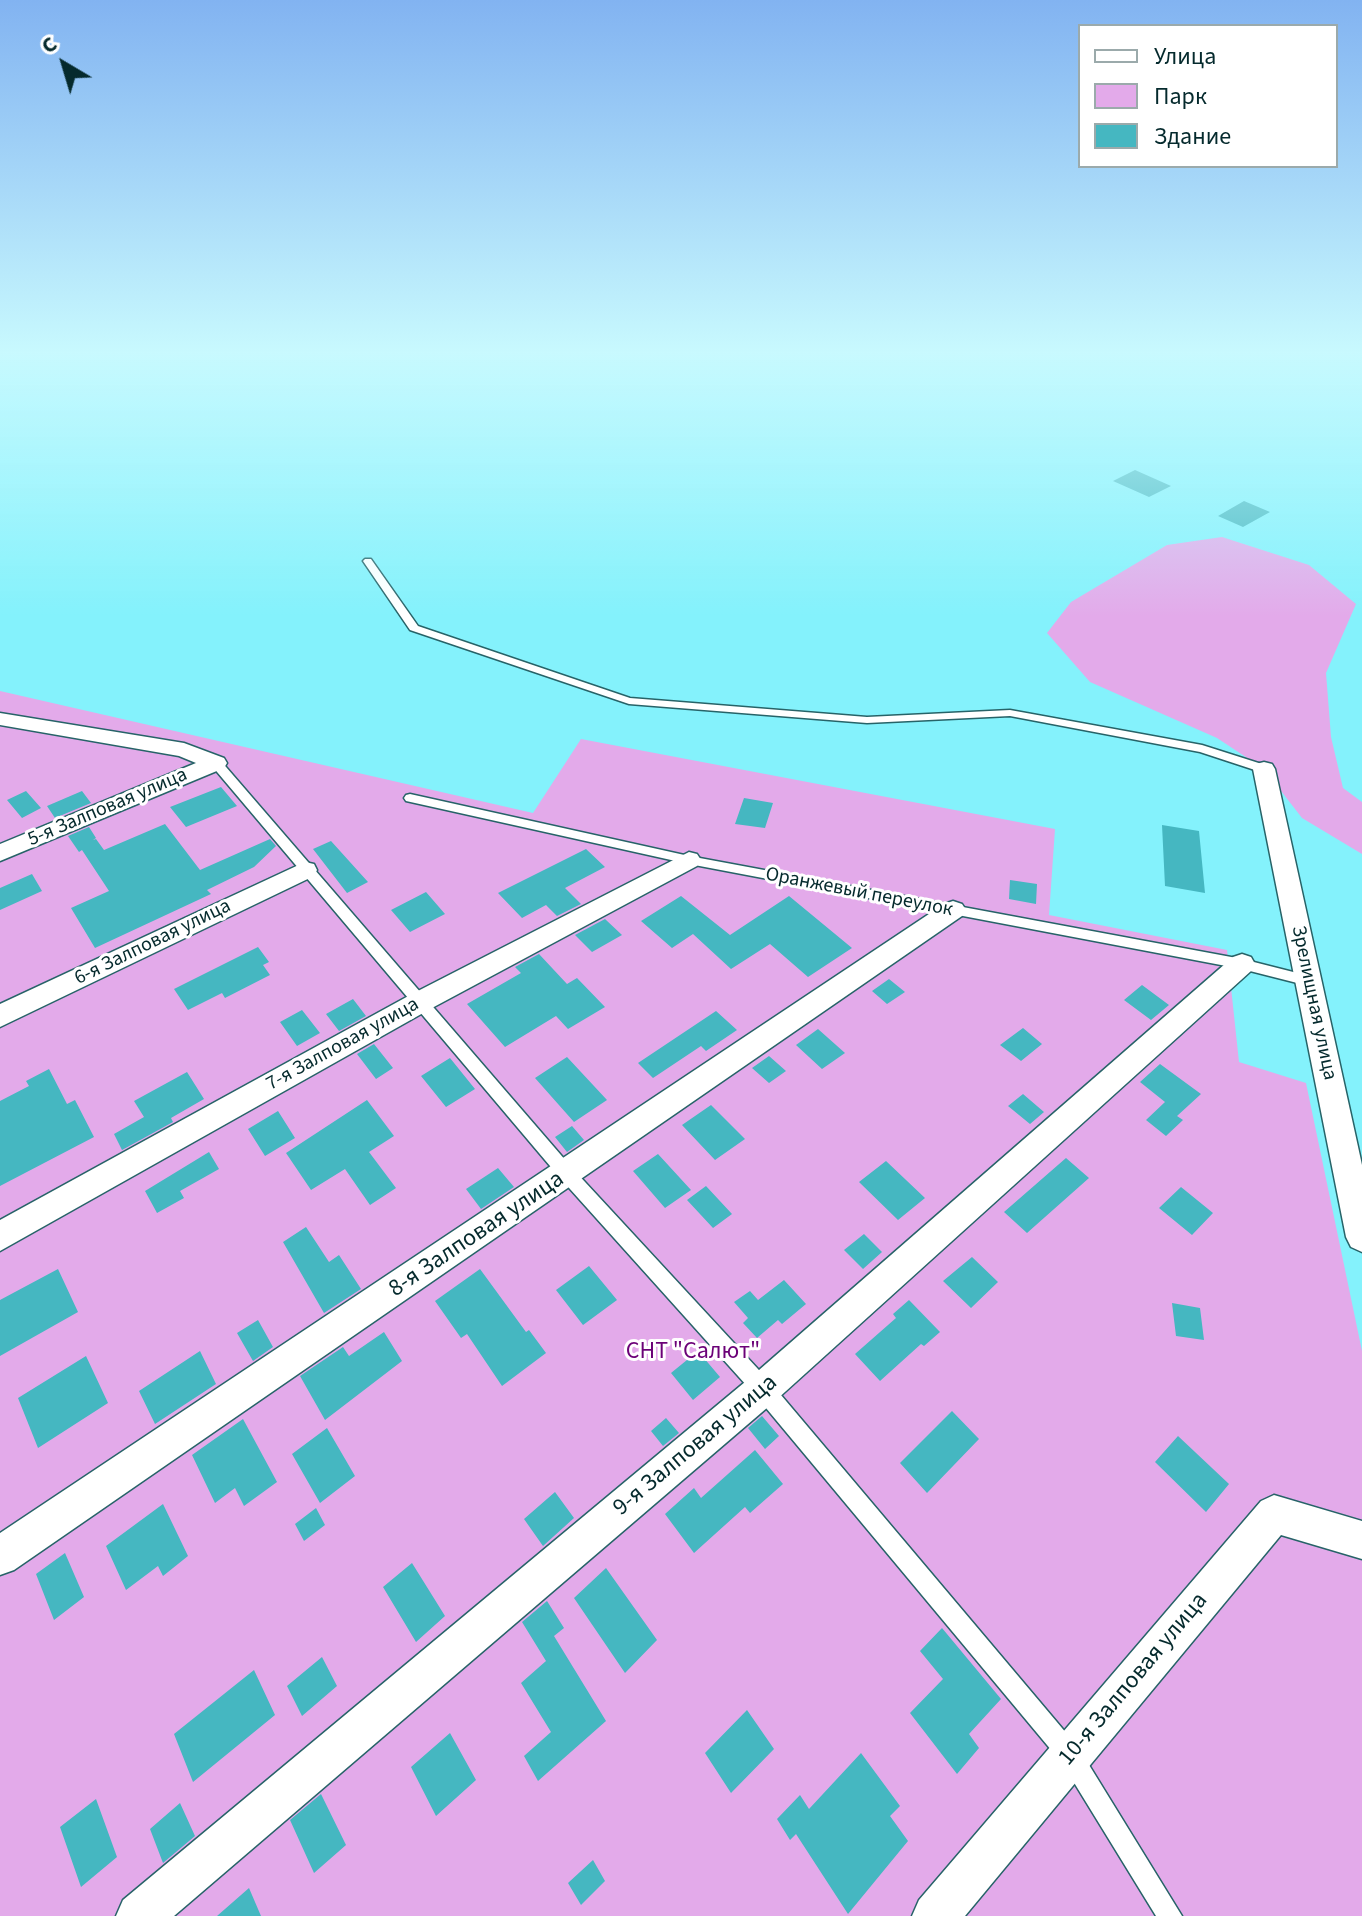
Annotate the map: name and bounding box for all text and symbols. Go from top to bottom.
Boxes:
north arrow [24,24,104,104]
legend [1078,24,1338,168]
text: С [34,29,64,62]
text: Улица [1154,39,1216,74]
text: Парк [1154,79,1207,114]
text: Здание [1154,119,1231,154]
street label: 5-я Залповая улица [25,764,191,852]
street label: Оранжевый переулок [763,863,955,923]
street label: 6-я Залповая улица [71,895,235,991]
street label: Зрелищная улица [1285,924,1341,1082]
street label: 7-я Залповая улица [262,993,424,1097]
street label: 8-я Залповая улица [384,1166,570,1304]
park label: СНТ "Салют" [626,1339,760,1367]
street label: 9-я Залповая улица [608,1369,784,1523]
street label: 10-я Залповая улица [1053,1588,1215,1772]

